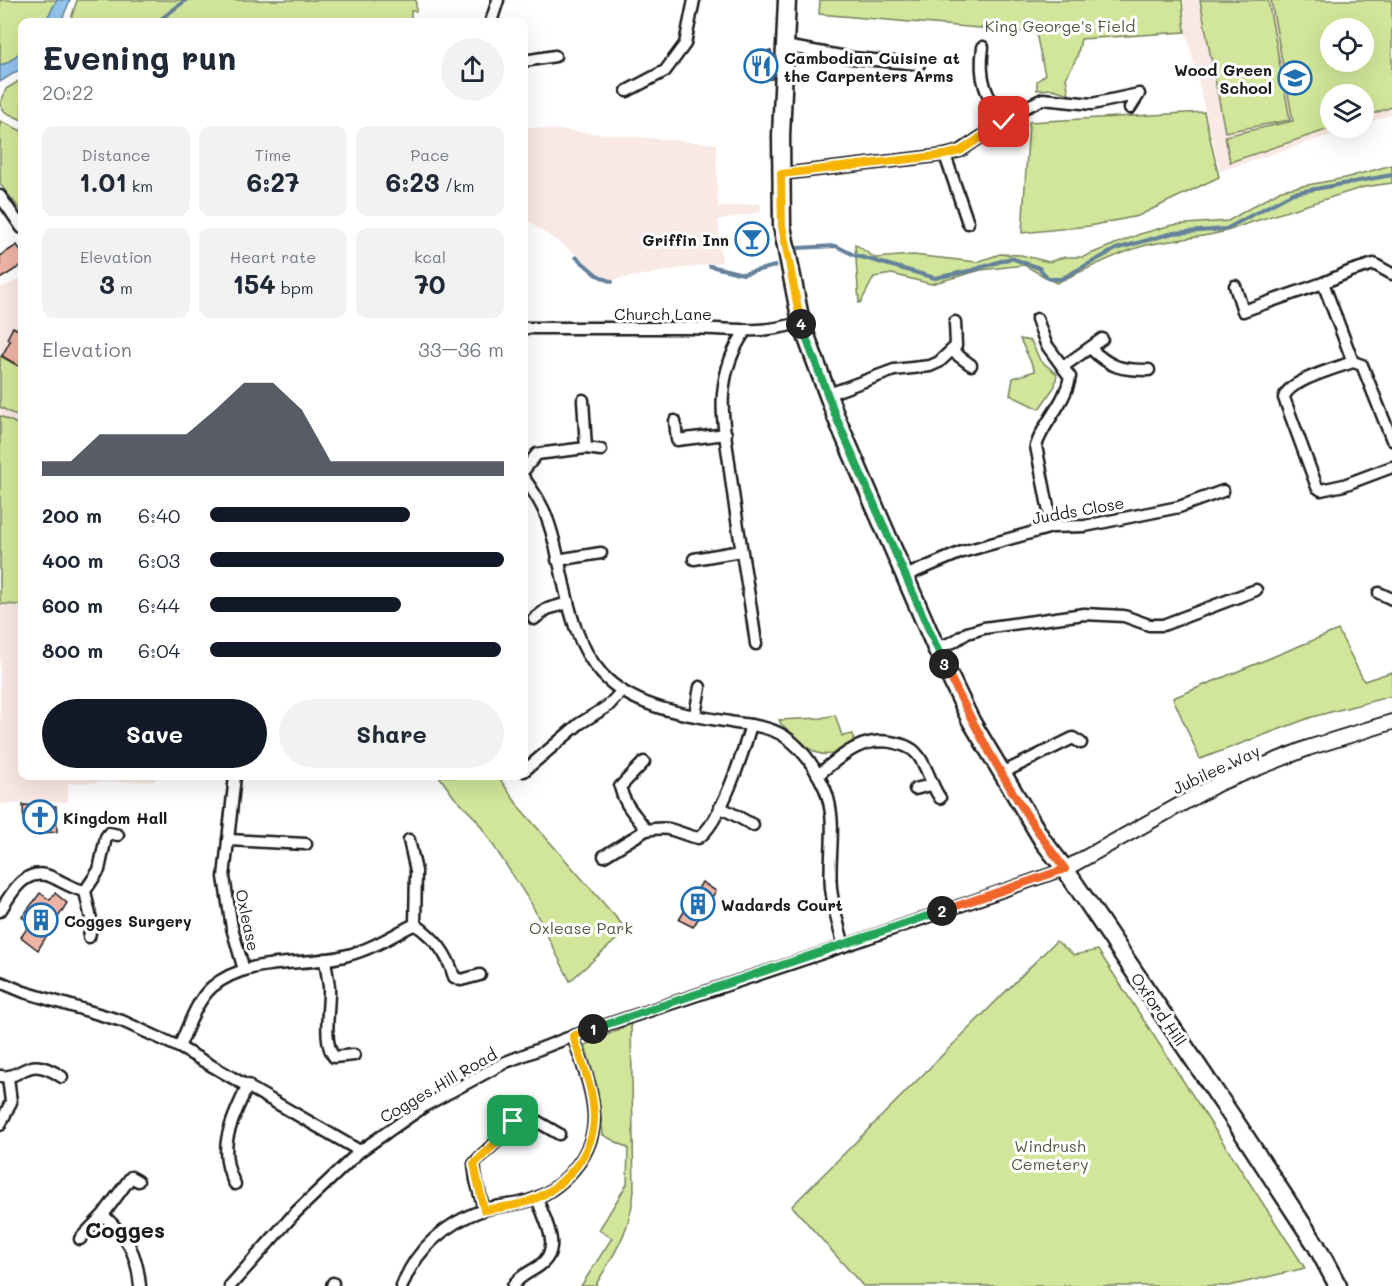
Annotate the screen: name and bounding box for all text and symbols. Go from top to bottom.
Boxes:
park label: King George's Field [985,15,1135,36]
map controls [1320,18,1374,138]
button: locate [1320,18,1374,72]
text: Evening run [42,35,236,78]
button: share [441,38,504,101]
place label: Cambodian Cuisine at the Carpenters Arms [784,47,960,86]
restaurant icon: Cambodian Cuisine at the Carpenters Arms [743,48,779,84]
place label: Wood Green School [1174,59,1272,98]
school or university icon: Wood Green School [1277,60,1313,96]
text: 20:22 [42,79,94,105]
button: layers [1320,84,1374,138]
pin [978,96,1029,147]
icon: check [987,105,1020,138]
text: Distance [82,144,150,165]
text: Time [255,144,291,165]
text: Pace [410,144,450,165]
text: 1.01 [79,165,127,199]
text: 6:27 [247,165,300,199]
text: 6:23 [386,165,440,199]
text: km [127,175,153,196]
text: /km [440,175,474,196]
bar icon: Griffin Inn [734,221,770,257]
place label: Griffin Inn [642,229,729,250]
text: Elevation [80,246,152,267]
text: Heart rate [230,246,316,267]
text: kcal [414,246,446,267]
text: 3 [99,267,115,301]
text: 154 [232,267,276,301]
text: 70 [414,267,446,301]
text: m [115,277,133,298]
text: bpm [276,277,314,298]
street label: Church Lane [614,303,712,324]
pin: 4 [786,309,816,339]
text: 4 [796,313,806,334]
text: Elevation [42,336,132,362]
text: 33–36 m [418,336,504,362]
street label: Judds Close [1030,492,1126,528]
text: 200 m [42,502,102,528]
text: 6:40 [138,502,180,528]
text: 400 m [42,547,103,573]
text: 6:03 [138,547,180,573]
text: 600 m [42,592,103,618]
text: 6:44 [138,592,180,618]
text: 800 m [42,637,103,663]
text: 6:04 [138,637,180,663]
pin: 3 [929,649,959,679]
text: 3 [939,653,949,674]
button: Save [42,699,267,768]
button: Share [279,699,504,768]
street label: Jubilee Way [1169,740,1263,798]
church icon: Kingdom Hall [22,799,58,835]
place label: Kingdom Hall [63,807,167,828]
building icon: Wadards Court [680,886,716,922]
street label: Oxlease [231,887,265,953]
place label: Wadards Court [721,894,843,915]
pin: 2 [927,896,957,926]
text: 2 [938,900,946,921]
building icon: Cogges Surgery [23,902,59,938]
place label: Cogges Surgery [64,910,192,931]
park label: Oxlease Park [529,917,633,938]
street label: Oxford Hill [1127,968,1191,1050]
pin: 1 [578,1014,608,1044]
text: 1 [589,1018,597,1039]
street label: Cogges Hill Road [376,1043,500,1127]
pin [487,1095,538,1146]
icon: arrive [496,1104,529,1137]
park label: Windrush Cemetery [1011,1135,1089,1174]
district label: Cogges [85,1215,165,1244]

